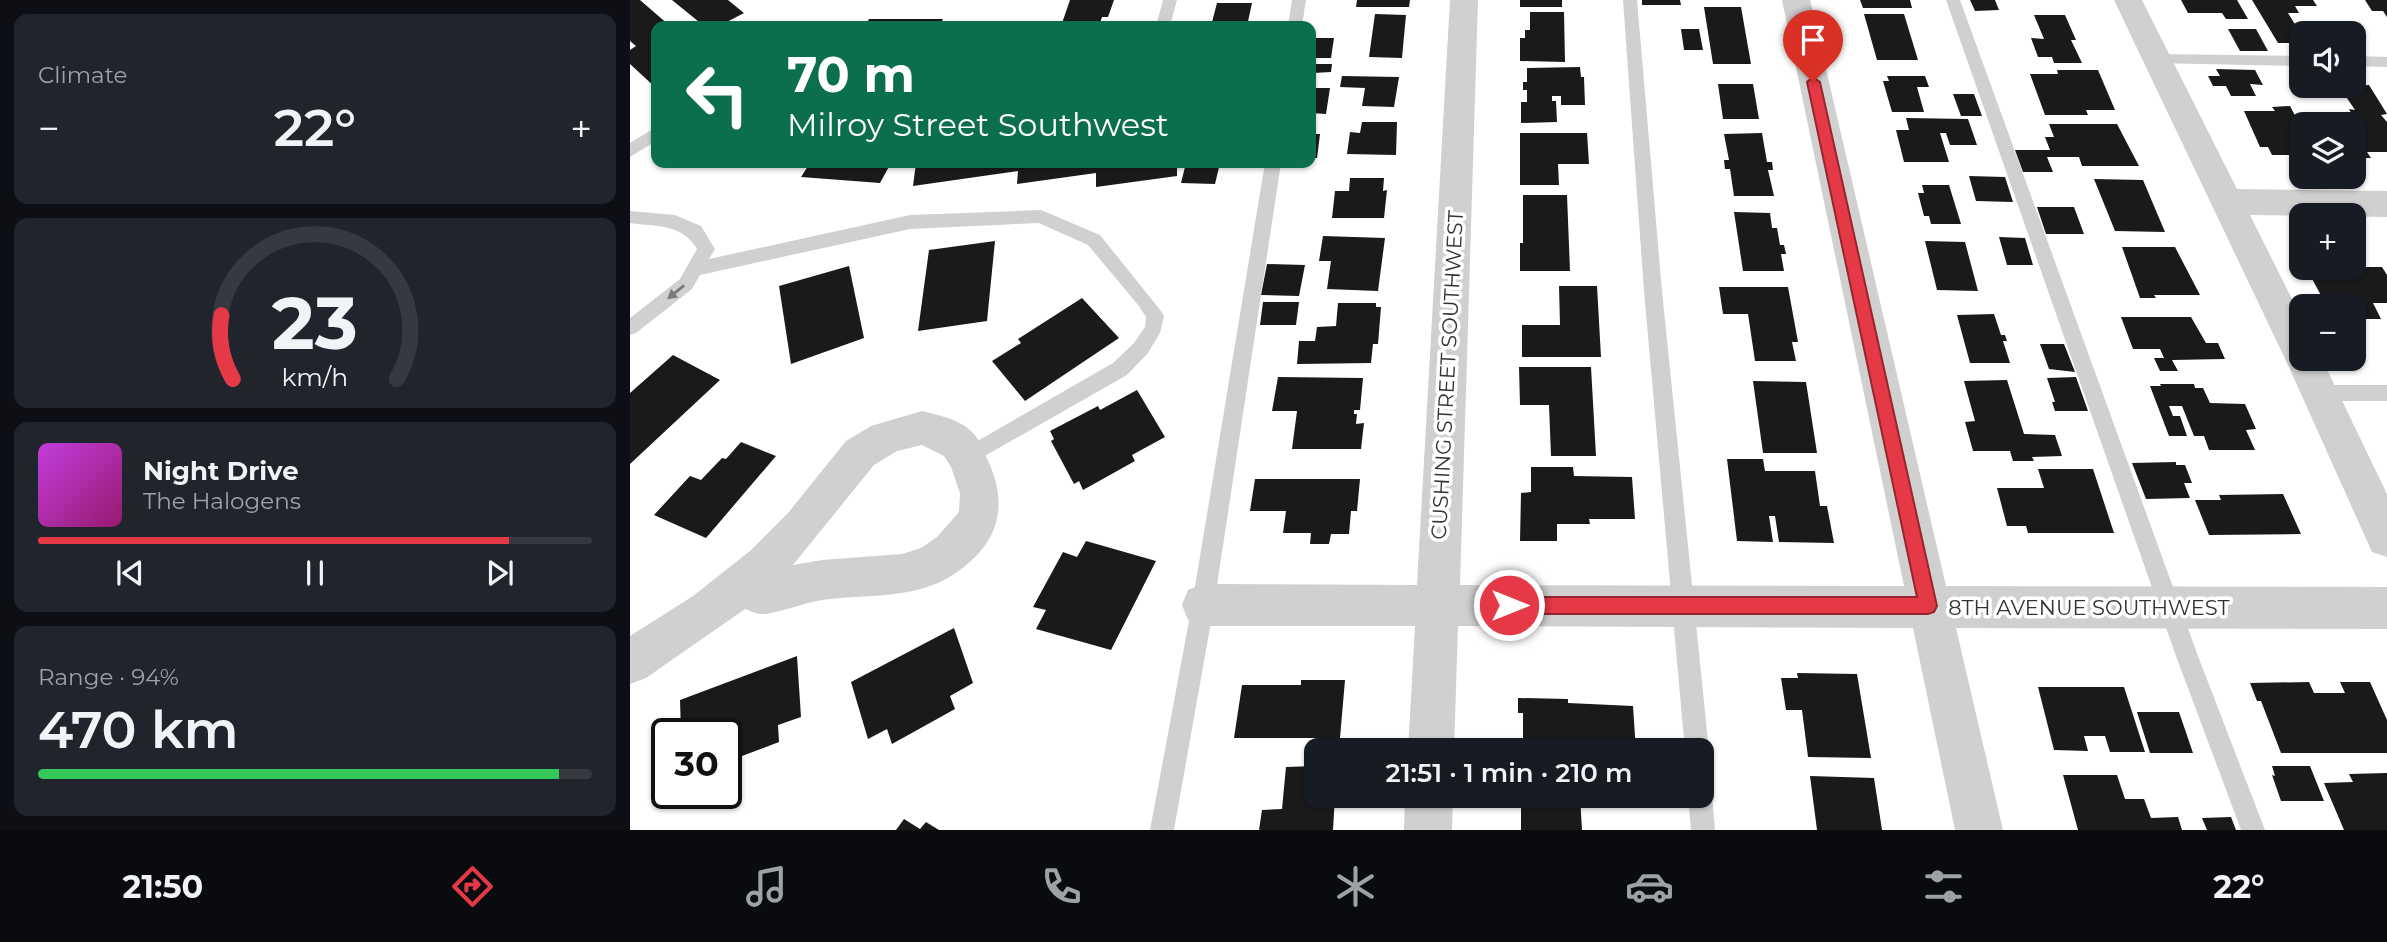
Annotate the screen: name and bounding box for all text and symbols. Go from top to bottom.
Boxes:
pin [1783,10,1843,82]
icon: arrive [1794,21,1832,59]
map controls [2289,21,2366,371]
button: sound [2289,21,2366,98]
text: 70 m [787,45,915,104]
icon: left [672,49,763,140]
text: Climate [38,61,127,89]
text: 22° [274,96,356,159]
text: − [38,105,60,152]
text: + [570,105,592,152]
text: Milroy Street Southwest [787,105,1169,144]
button: layers [2289,112,2366,189]
button: + [2289,203,2366,280]
street label: CUSHING STREET SOUTHWEST [1426,210,1468,540]
text: 23 [272,279,358,367]
one-way arrow [667,284,685,298]
button: − [2289,294,2366,371]
text: km/h [282,362,348,392]
text: Night Drive [143,455,299,487]
text: The Halogens [143,487,301,515]
icon: previous [111,554,149,592]
icon: pause [296,554,334,592]
icon: next [481,554,519,592]
position arrow [1472,568,1546,642]
street label: 8TH AVENUE SOUTHWEST [1948,595,2230,620]
text: Range · 94% [38,663,179,691]
text: 470 km [38,698,238,761]
speed limit sign: 30 [651,718,742,809]
text: 21:51 · 1 min · 210 m [1386,757,1632,789]
icon: directions [448,862,497,911]
icon: music [742,862,791,911]
icon: phone [1037,862,1086,911]
icon: climate [1331,862,1380,911]
icon: car [1625,862,1674,911]
icon: filters [1919,862,1968,911]
text: 21:50 [123,867,203,906]
text: 22° [2213,867,2264,906]

